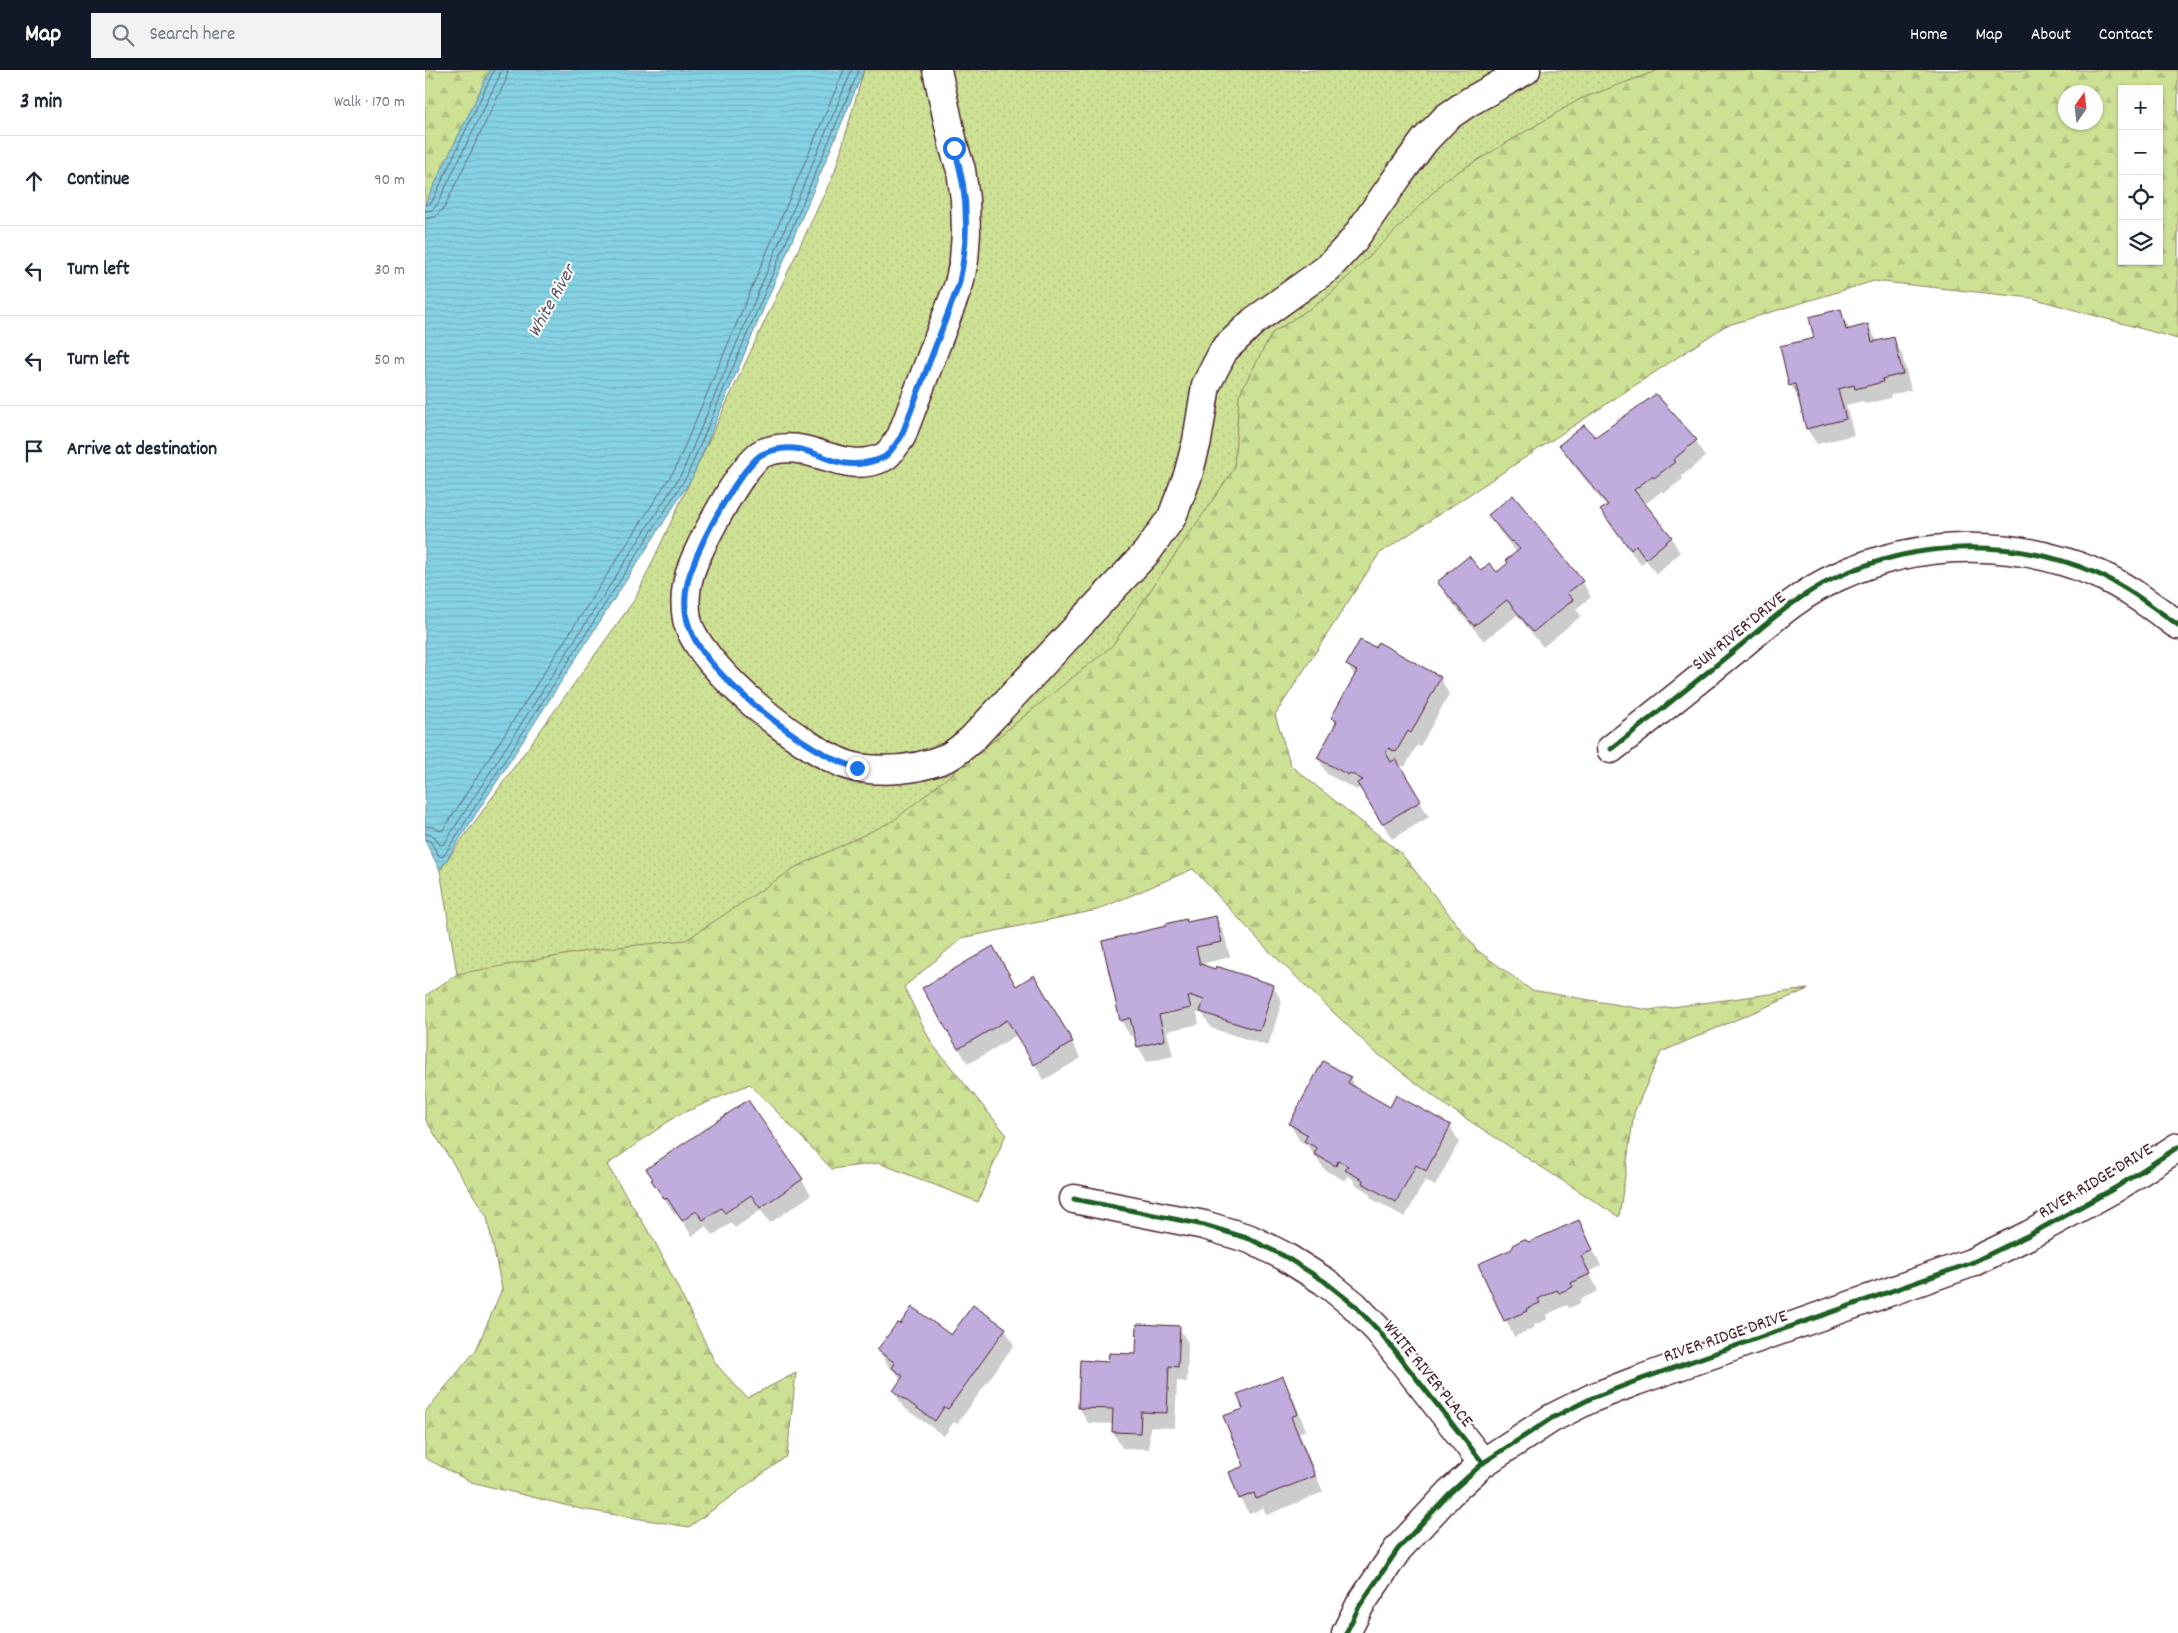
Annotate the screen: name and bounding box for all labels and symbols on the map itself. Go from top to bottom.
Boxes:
north arrow [2058,85,2103,130]
route start [943,137,966,160]
water label: White River [522,259,585,343]
street label: SUN RIVER DRIVE [1687,586,1792,678]
route end [846,757,869,780]
street label: RIVER RIDGE DRIVE [2034,1138,2158,1226]
street label: RIVER RIDGE DRIVE [1660,1304,1791,1370]
street label: WHITE RIVER PLACE [1376,1316,1478,1433]

